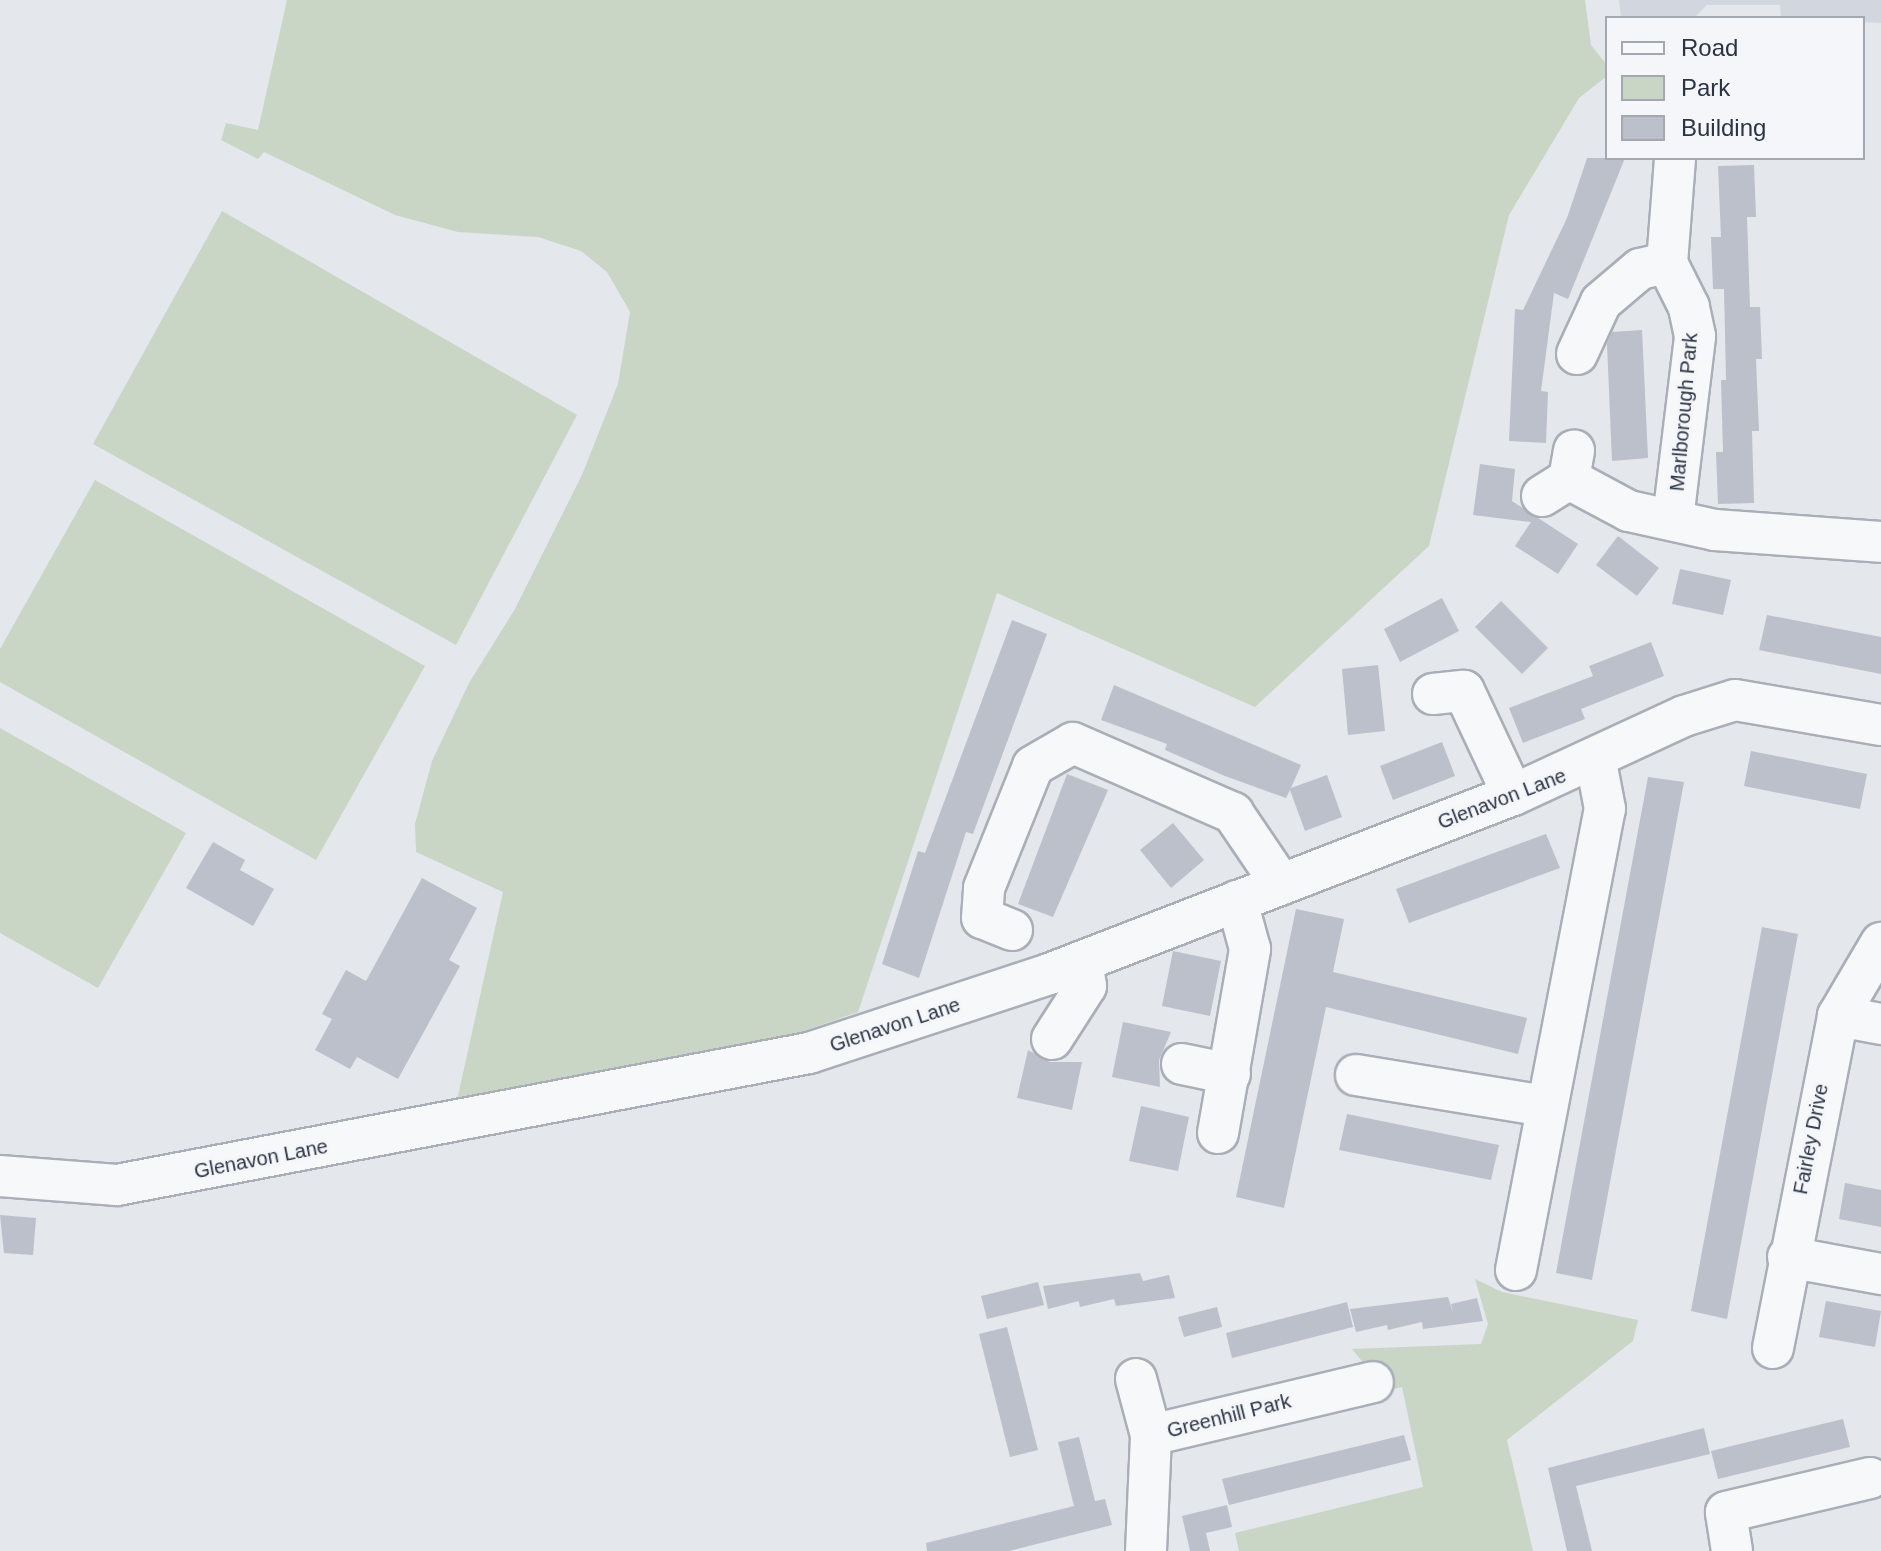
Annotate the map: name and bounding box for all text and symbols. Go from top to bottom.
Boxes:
legend [1605,16,1865,160]
text: Road [1681,34,1738,61]
text: Park [1681,74,1730,101]
text: Building [1681,114,1766,141]
street label: Marlborough Park [1665,332,1703,492]
street label: Glenavon Lane [1434,763,1570,835]
street label: Glenavon Lane [827,993,963,1057]
street label: Fairley Drive [1789,1082,1833,1196]
street label: Glenavon Lane [192,1134,330,1184]
street label: Greenhill Park [1165,1389,1293,1443]

